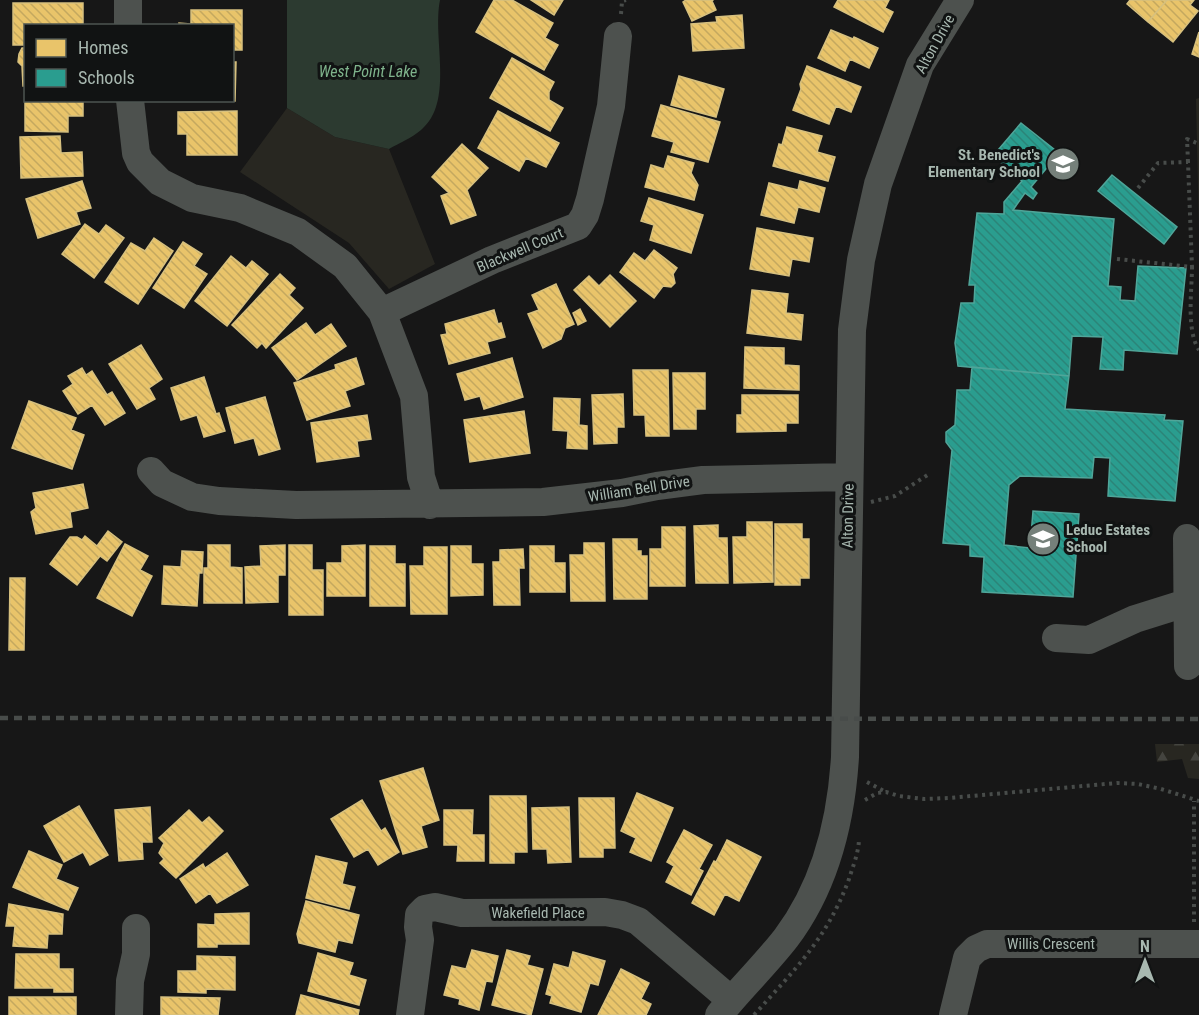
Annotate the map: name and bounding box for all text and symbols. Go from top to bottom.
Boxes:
street label: Alton Drive [911,11,959,77]
legend [24,24,234,102]
text: Homes [78,37,128,58]
water label: West Point Lake [319,62,417,81]
text: Schools [78,67,135,88]
place label: St. Benedict's Elementary School [928,146,1040,181]
school or university icon: St. Benedict's Elementary School [1045,146,1081,182]
street label: Blackwell Court [474,224,566,276]
street label: William Bell Drive [587,472,691,506]
street label: Alton Drive [838,484,858,548]
school or university icon: Leduc Estates School [1025,521,1061,557]
place label: Leduc Estates School [1066,521,1150,556]
street label: Wakefield Place [491,904,585,922]
north arrow [1115,931,1175,991]
street label: Willis Crescent [1007,935,1095,953]
text: N [1140,937,1150,956]

